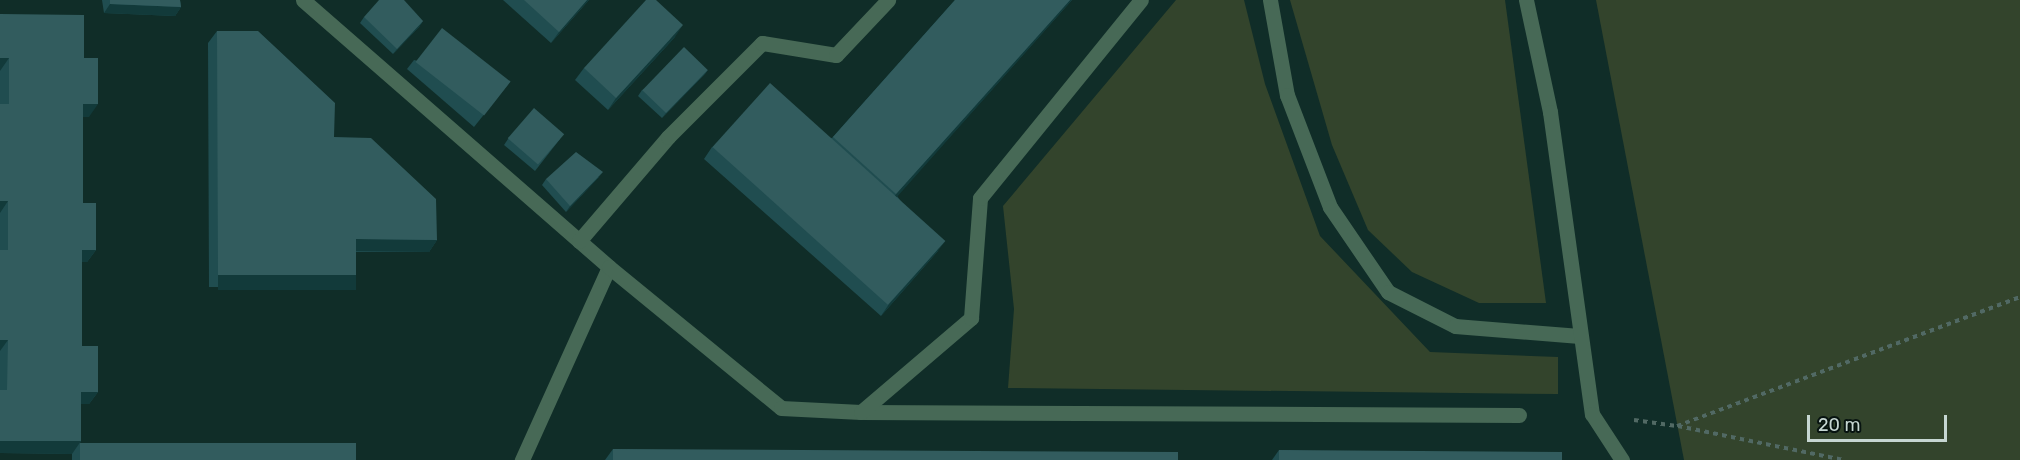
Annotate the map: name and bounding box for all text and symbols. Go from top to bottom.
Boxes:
scale bar [1810,403,1950,441]
text: 20 m [1818,414,1860,436]

